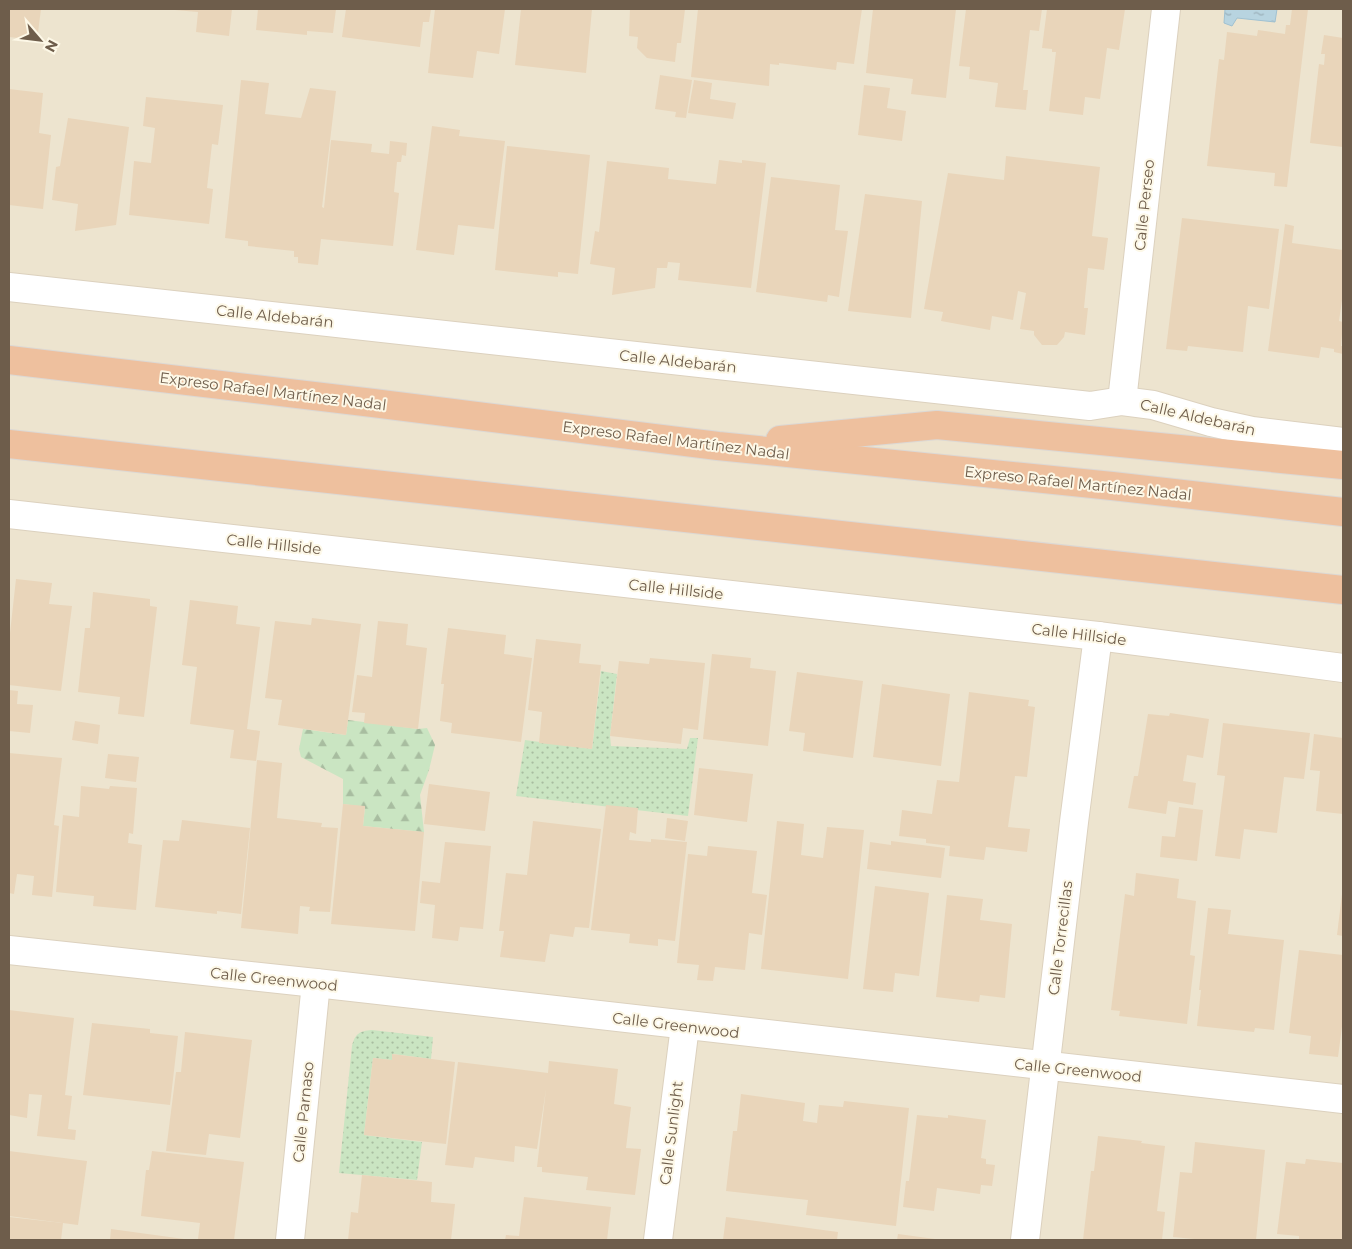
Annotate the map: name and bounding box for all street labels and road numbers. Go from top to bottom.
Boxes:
street label: Calle Perseo [1130,158,1158,252]
street label: Calle Aldebarán [215,300,335,332]
street label: Calle Aldebarán [618,345,738,377]
street label: Expreso Rafael Martínez Nadal [159,368,387,414]
street label: Calle Aldebarán [1138,394,1258,440]
street label: Expreso Rafael Martínez Nadal [562,417,790,463]
street label: Expreso Rafael Martínez Nadal [963,462,1193,504]
street label: Calle Hillside [226,530,322,558]
street label: Calle Hillside [628,575,724,603]
street label: Calle Hillside [1031,619,1127,649]
street label: Calle Torrecillas [1044,880,1076,996]
street label: Calle Greenwood [209,963,339,995]
street label: Calle Greenwood [611,1008,741,1042]
street label: Calle Greenwood [1013,1054,1143,1086]
street label: Calle Parnaso [288,1061,318,1163]
street label: Calle Sunlight [655,1080,687,1186]

